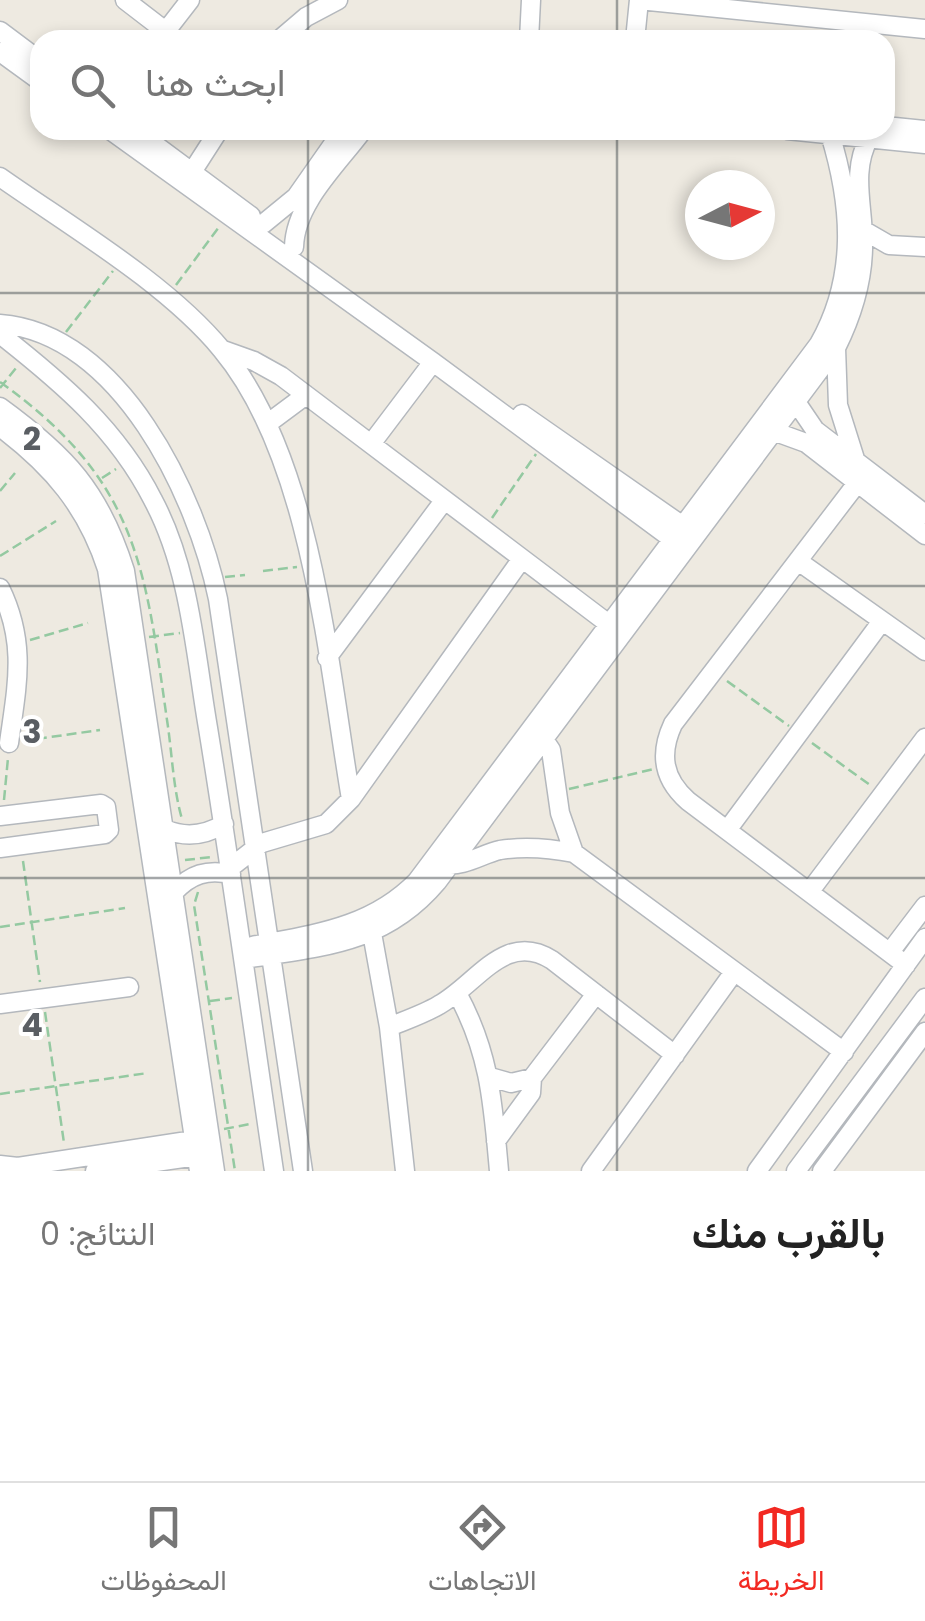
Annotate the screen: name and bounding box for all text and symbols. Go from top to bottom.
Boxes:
search box [30,30,895,140]
text: ابحث هنا [145,56,286,109]
icon: search [65,58,120,113]
north arrow [685,170,775,260]
text: 2 [23,416,41,461]
text: 3 [22,709,42,754]
text: 4 [21,1002,43,1047]
text: بالقرب منك [692,1204,885,1263]
text: النتائج: 0 [40,1211,155,1256]
tab: المحفوظات [101,1500,227,1605]
tab: الاتجاهات [428,1500,537,1605]
tab: الخريطة [738,1500,824,1605]

